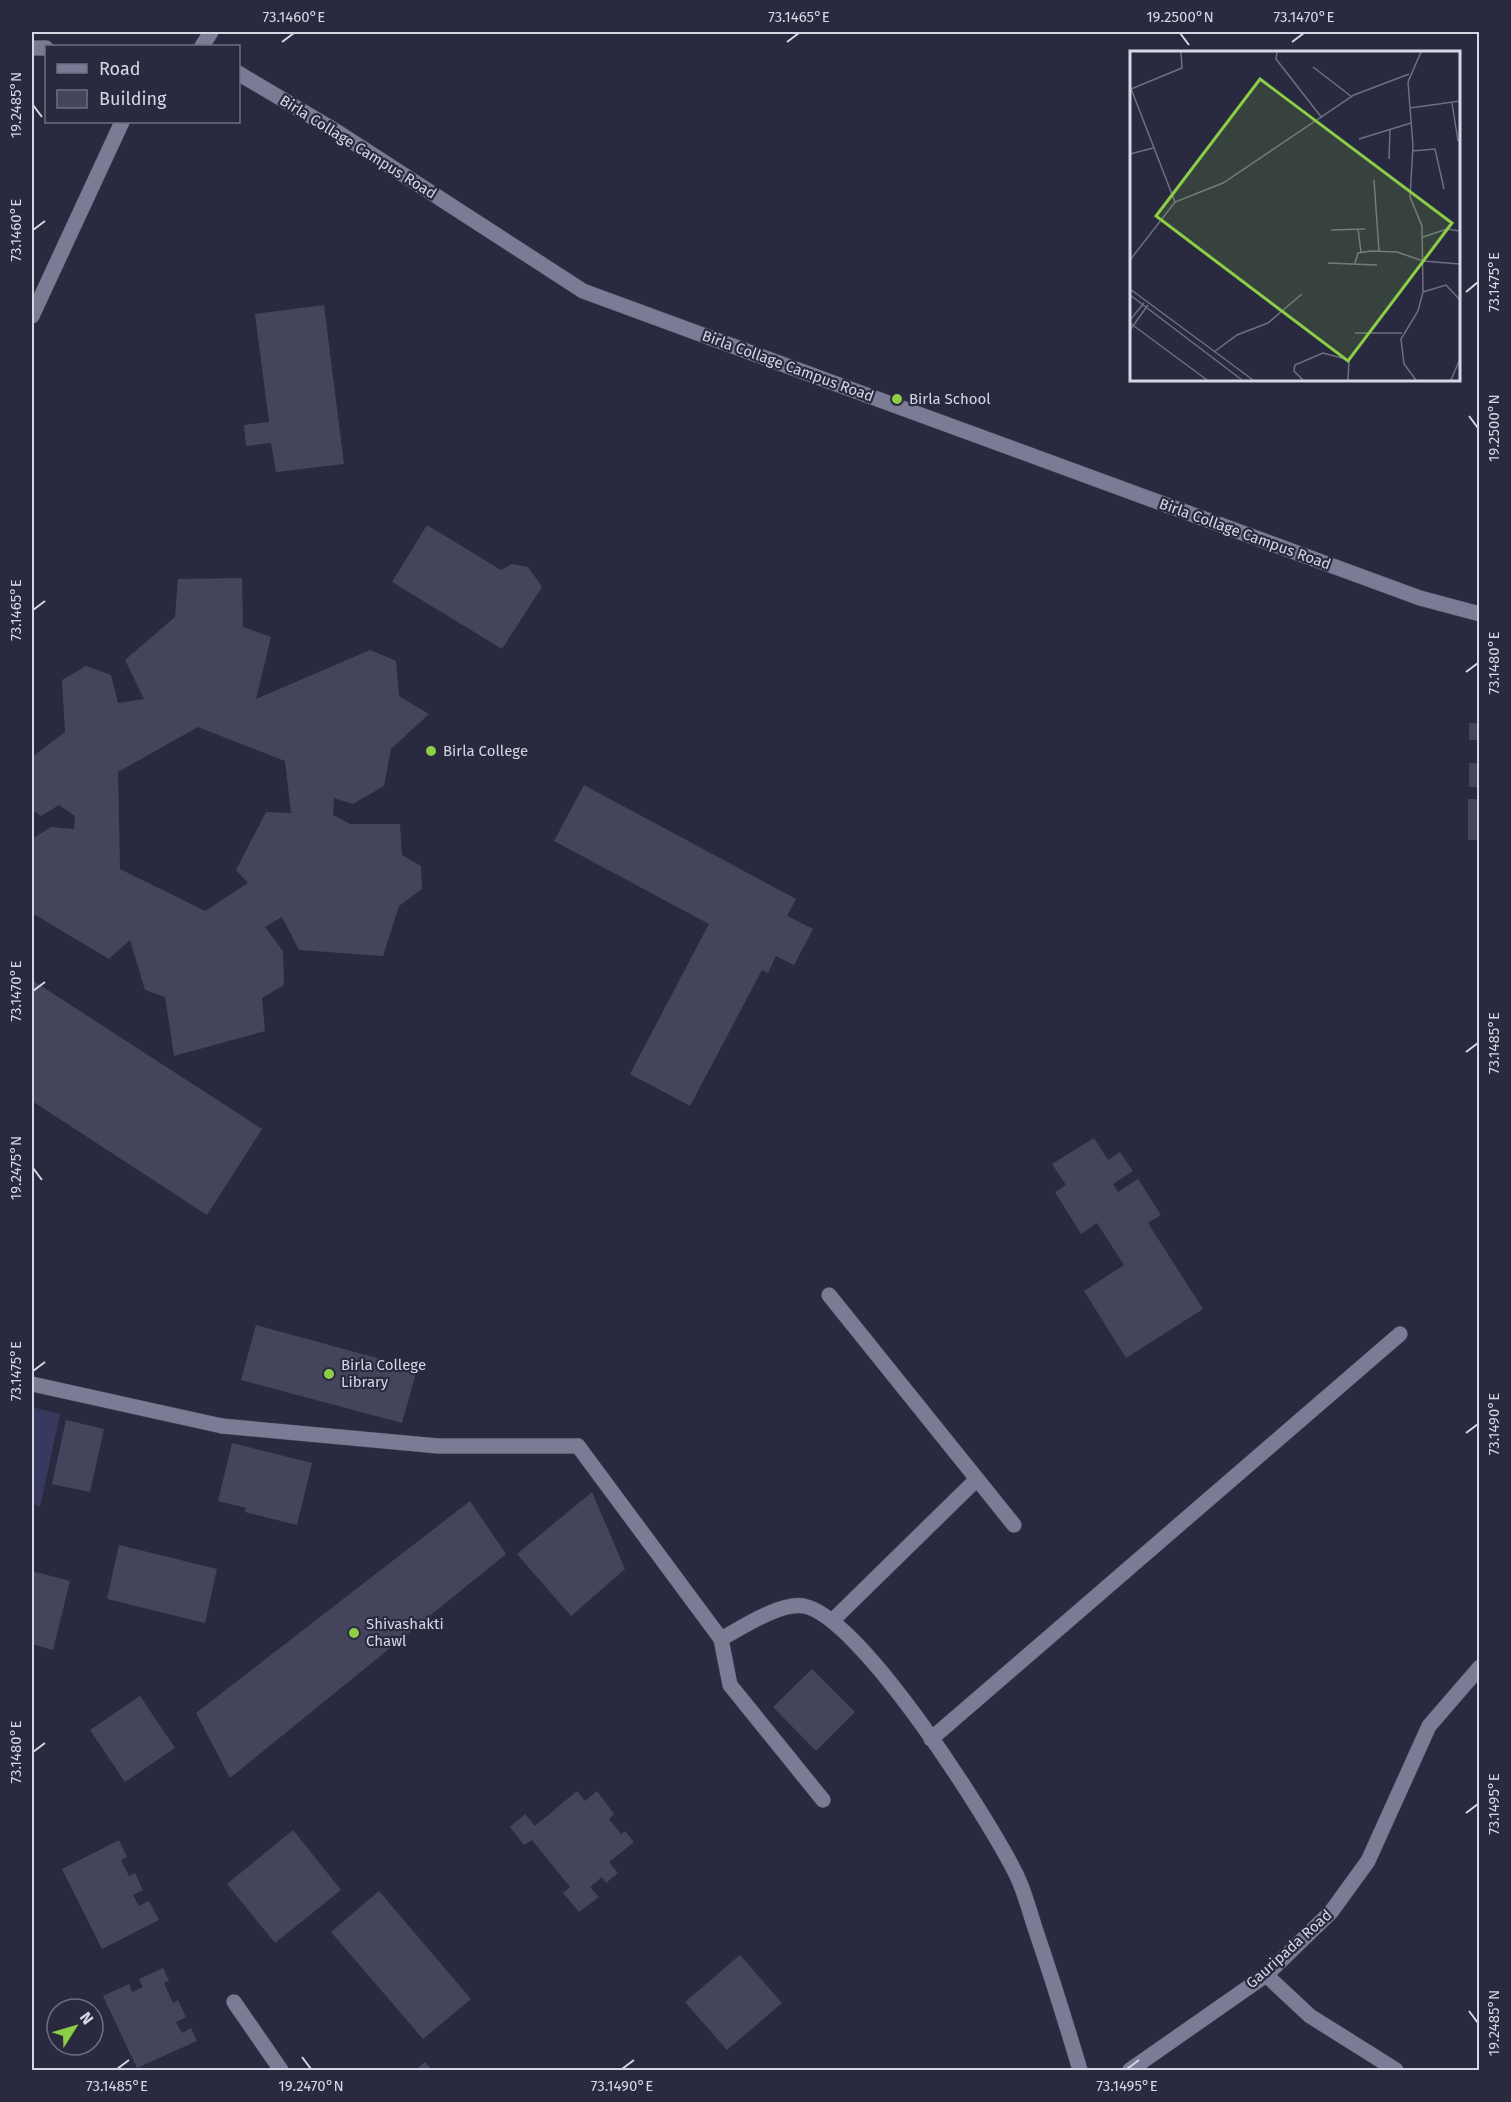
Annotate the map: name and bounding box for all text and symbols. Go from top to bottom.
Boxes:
text: 73.1460°E [263,8,325,26]
text: 73.1465°E [768,8,830,26]
text: 19.2500°N [1146,8,1214,26]
text: 73.1470°E [1274,8,1334,26]
legend [45,45,240,123]
inset map [1130,51,1460,381]
text: Road [99,58,141,80]
text: 19.2485°N [7,72,25,138]
text: Building [99,88,167,110]
street label: Birla Collage Campus Road [276,91,440,203]
text: 73.1460°E [7,199,25,261]
text: 73.1475°E [1485,252,1503,312]
street label: Birla Collage Campus Road [700,327,876,405]
place label: Birla School [909,390,991,408]
marker: Birla School [890,392,904,406]
text: 19.2500°N [1485,394,1503,462]
street label: Birla Collage Campus Road [1157,495,1333,573]
text: 73.1465°E [7,579,25,641]
text: 73.1480°E [1485,631,1503,695]
place label: Birla College [443,742,528,760]
marker: Birla College [424,744,438,758]
text: 73.1470°E [7,961,25,1021]
text: 73.1485°E [1485,1012,1503,1074]
text: 19.2475°N [7,1136,25,1200]
text: 73.1475°E [7,1341,25,1401]
place label: Birla College Library [341,1356,426,1391]
marker: Birla College Library [322,1367,336,1381]
text: 73.1490°E [1485,1393,1503,1455]
place label: Shivashakti Chawl [366,1615,444,1650]
marker: Shivashakti Chawl [347,1626,361,1640]
text: 73.1480°E [7,1720,25,1784]
text: 73.1495°E [1485,1773,1503,1835]
street label: Gauripada Road [1242,1906,1336,1992]
text: 19.2485°N [1485,1990,1503,2056]
north arrow [45,1997,105,2057]
text: N [76,2008,97,2028]
text: 73.1485°E [86,2077,148,2095]
text: 19.2470°N [278,2077,344,2095]
text: 73.1490°E [591,2077,653,2095]
text: 73.1495°E [1096,2077,1158,2095]

